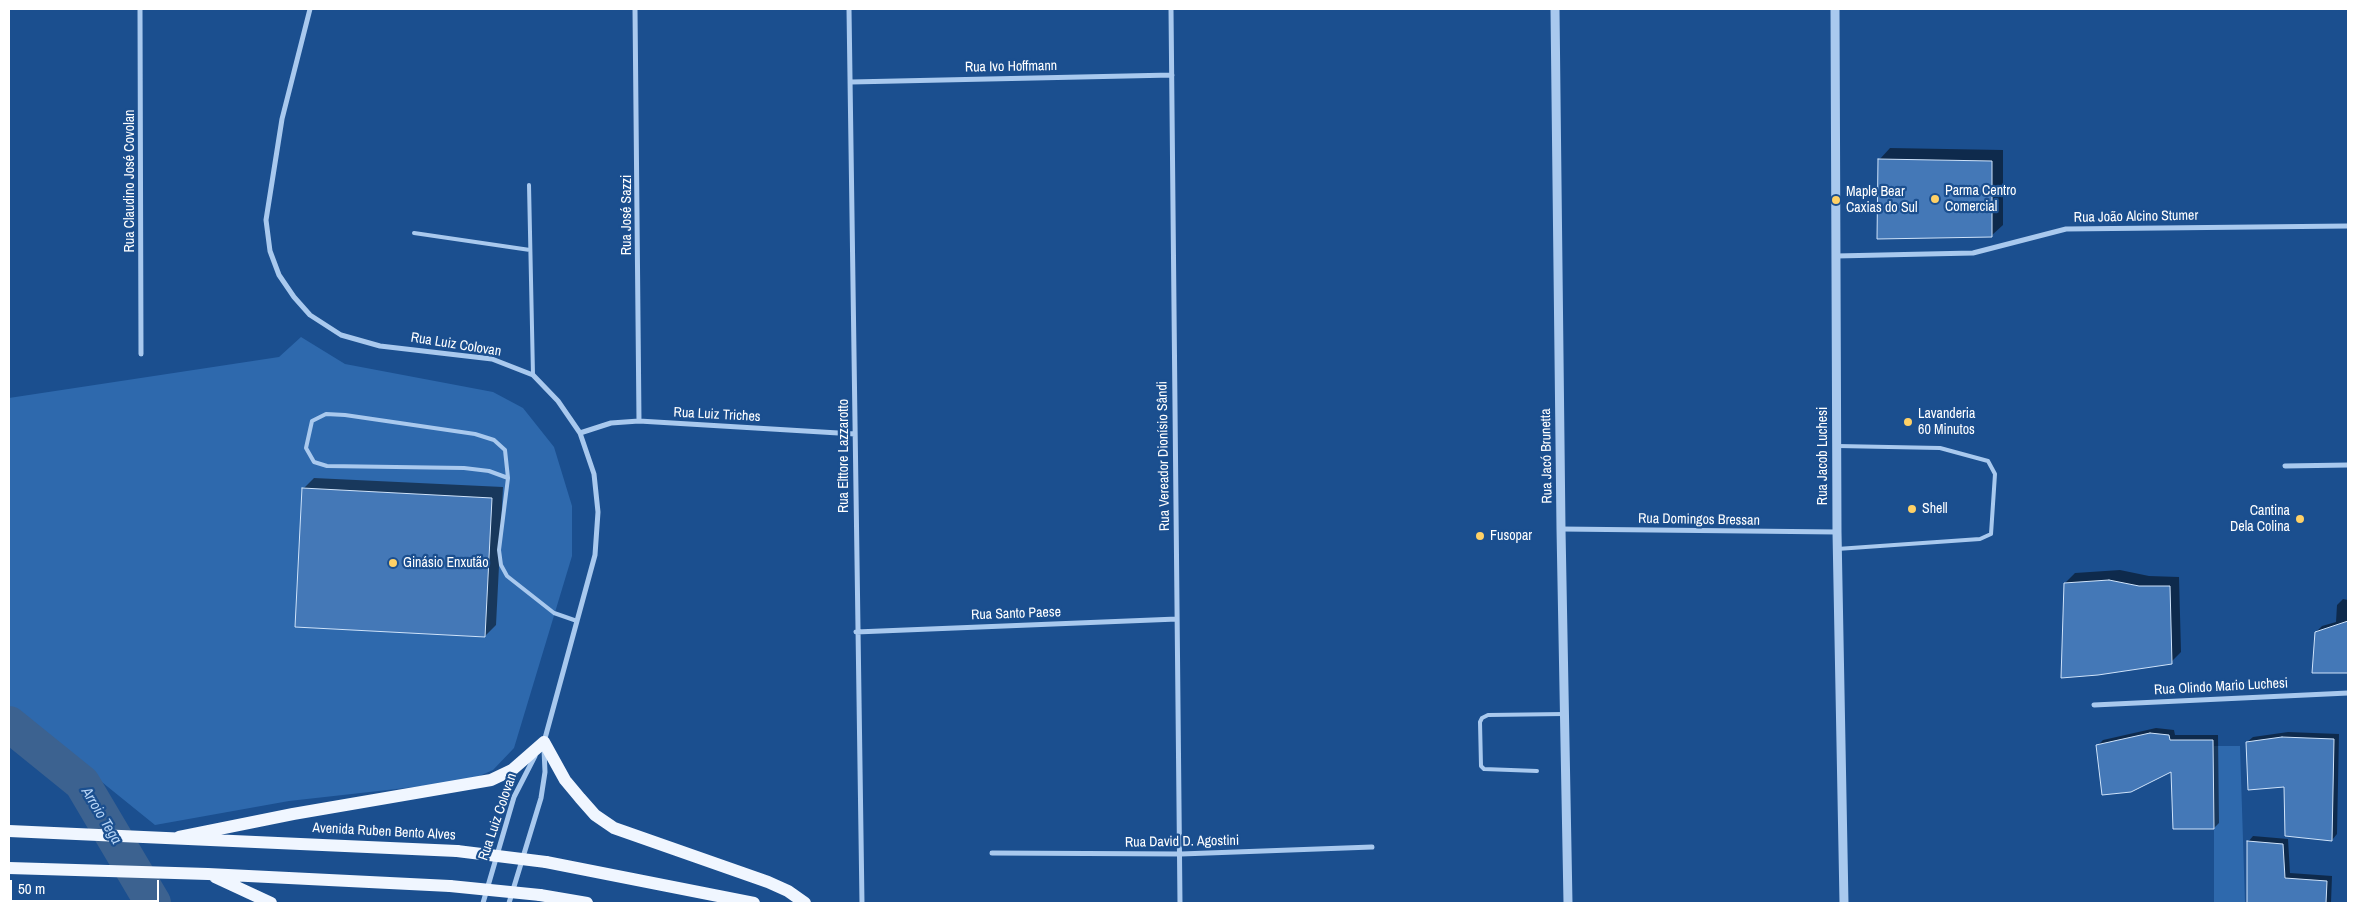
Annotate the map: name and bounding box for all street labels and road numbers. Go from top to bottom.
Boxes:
street label: Rua Ivo Hoffmann [965,58,1057,76]
street label: Rua Claudino José Covolan [122,110,138,252]
street label: Rua José Sazzi [619,175,635,255]
street label: Rua João Alcino Stumer [2074,208,2198,226]
street label: Rua Luiz Colovan [410,330,502,360]
street label: Rua Vereador Dionísio Sândi [1154,381,1174,531]
street label: Rua Elttore Lazzarotto [836,399,852,513]
street label: Rua Luiz Triches [673,404,761,426]
street label: Rua Jacob Luchesi [1815,407,1831,505]
street label: Rua Jacó Brunetta [1538,408,1556,504]
street label: Rua Domingos Bressan [1638,511,1760,529]
street label: Rua Santo Paese [971,604,1061,624]
street label: Rua Olindo Mario Luchesi [2154,675,2288,699]
street label: Rua Luiz Colovan [475,771,521,863]
street label: Avenida Ruben Bento Alves [312,820,456,844]
street label: Rua David D. Agostini [1125,833,1239,851]

